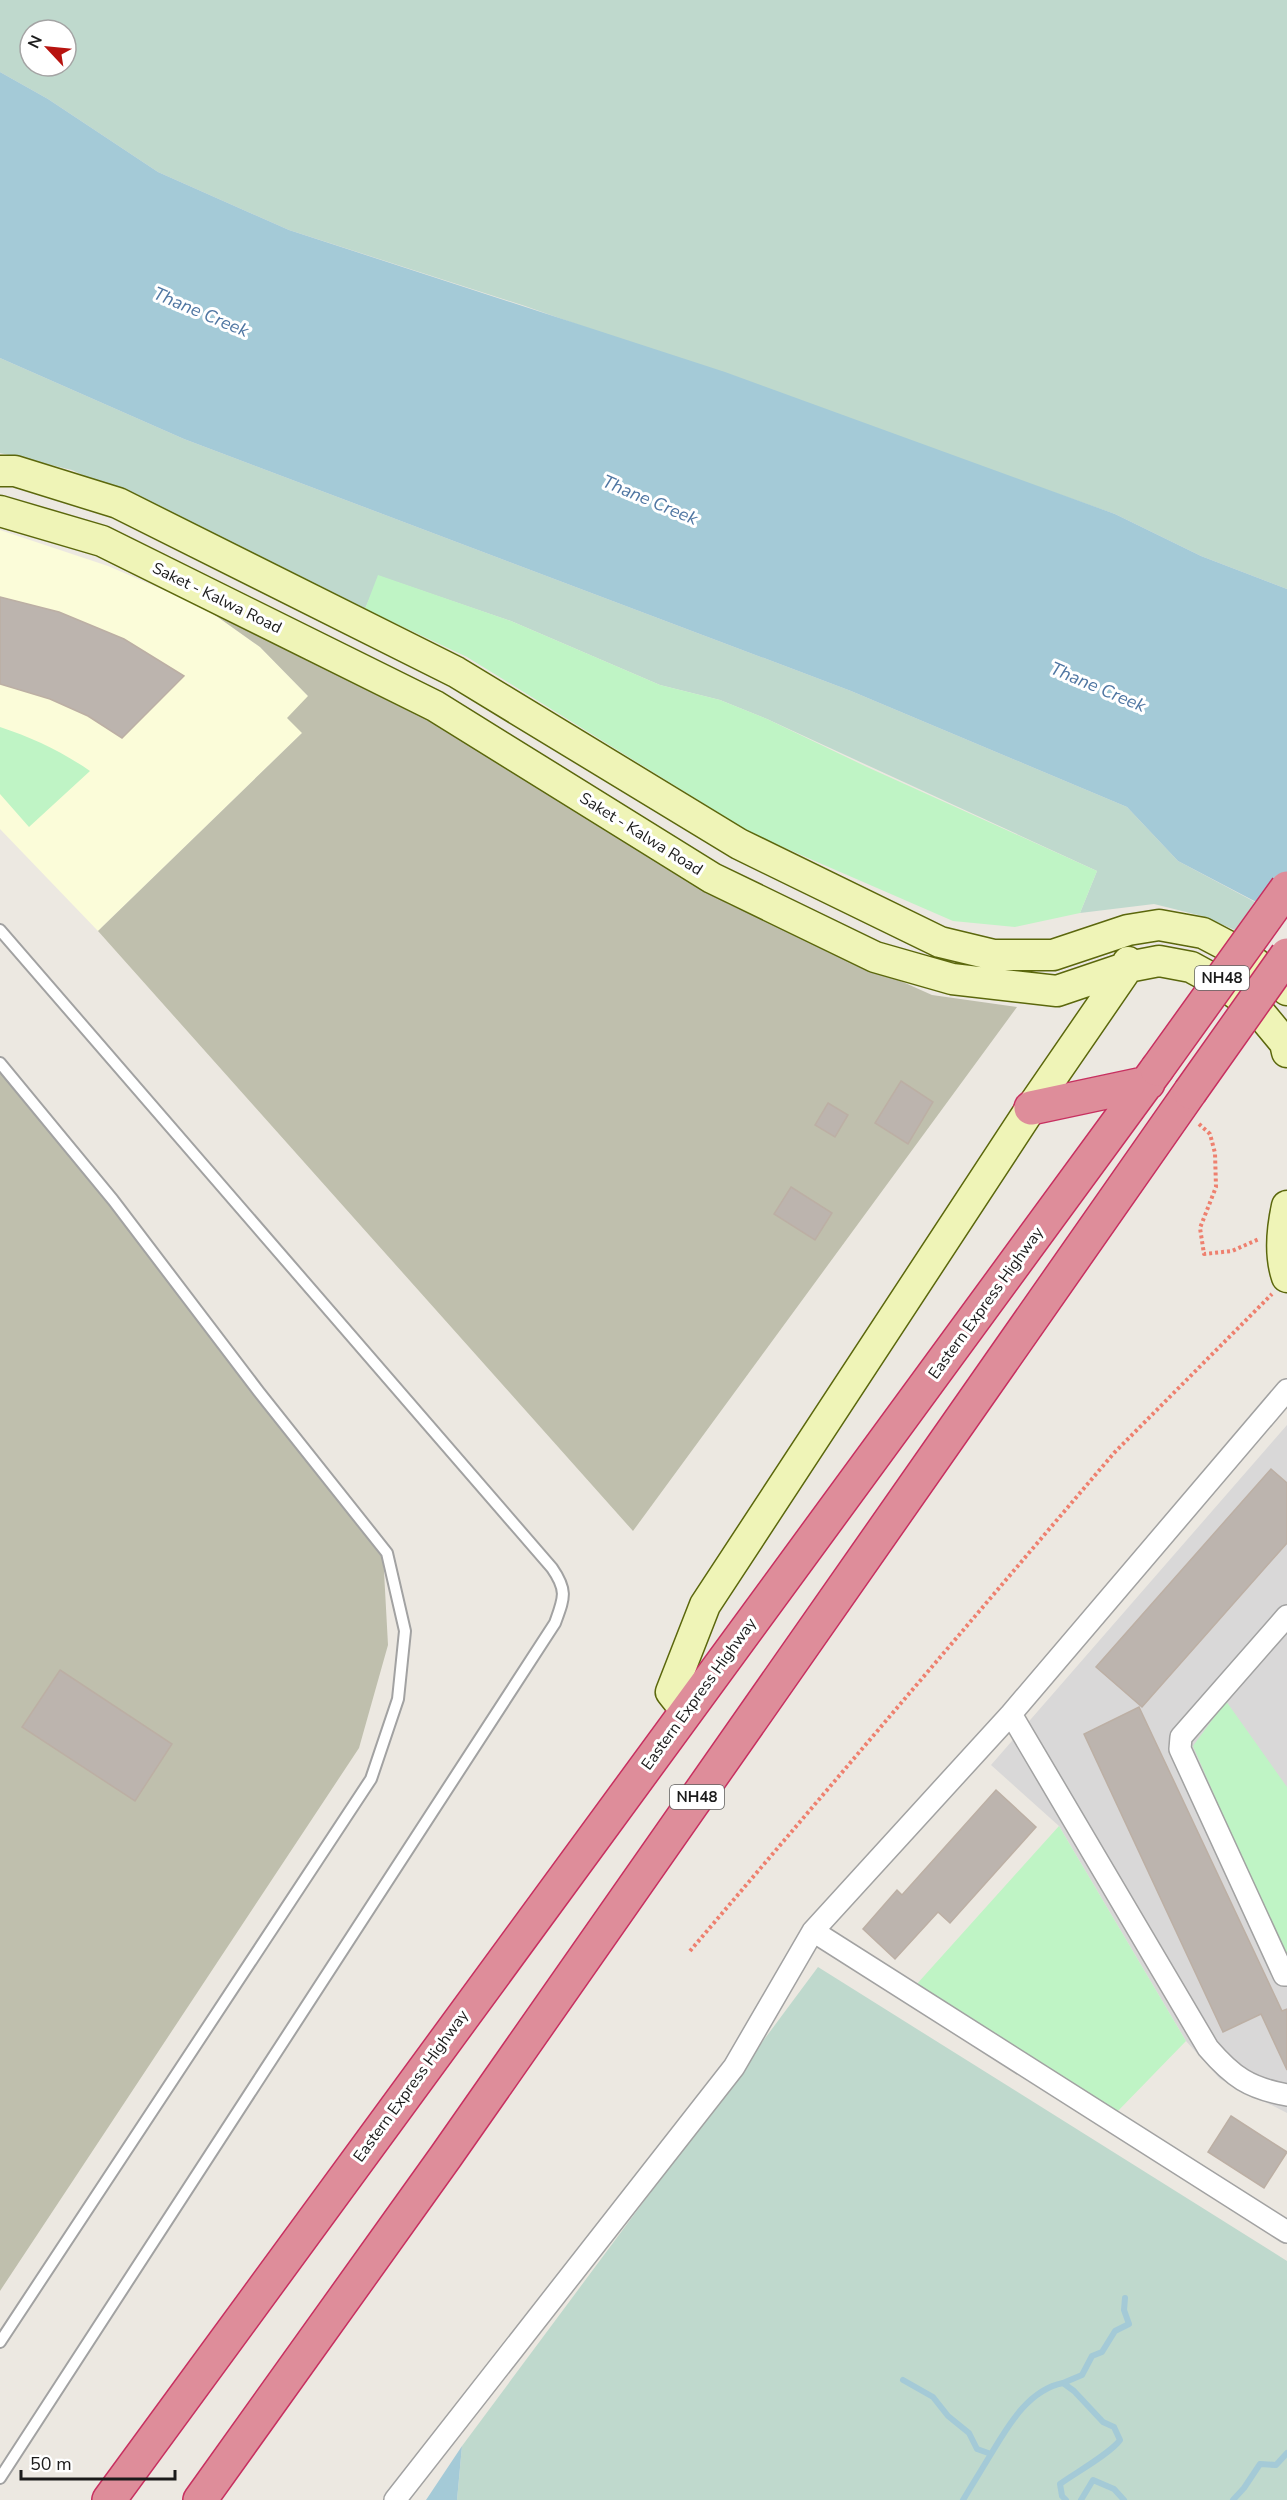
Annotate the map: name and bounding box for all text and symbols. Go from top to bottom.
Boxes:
north arrow [18,18,78,78]
text: N [23,32,48,52]
water label: Thane Creek [150,281,253,343]
water label: Thane Creek [599,469,702,531]
street label: Saket - Kalwa Road [149,557,285,639]
water label: Thane Creek [1047,656,1150,718]
street label: Saket - Kalwa Road [575,787,707,881]
road number: NH48 [1195,966,1249,990]
street label: Eastern Express Highway [923,1222,1049,1384]
street label: Eastern Express Highway [636,1613,762,1775]
road number: NH48 [670,1785,724,1809]
street label: Eastern Express Highway [348,2005,474,2167]
scale bar [21,2443,176,2481]
text: 50 m [30,2452,72,2476]

